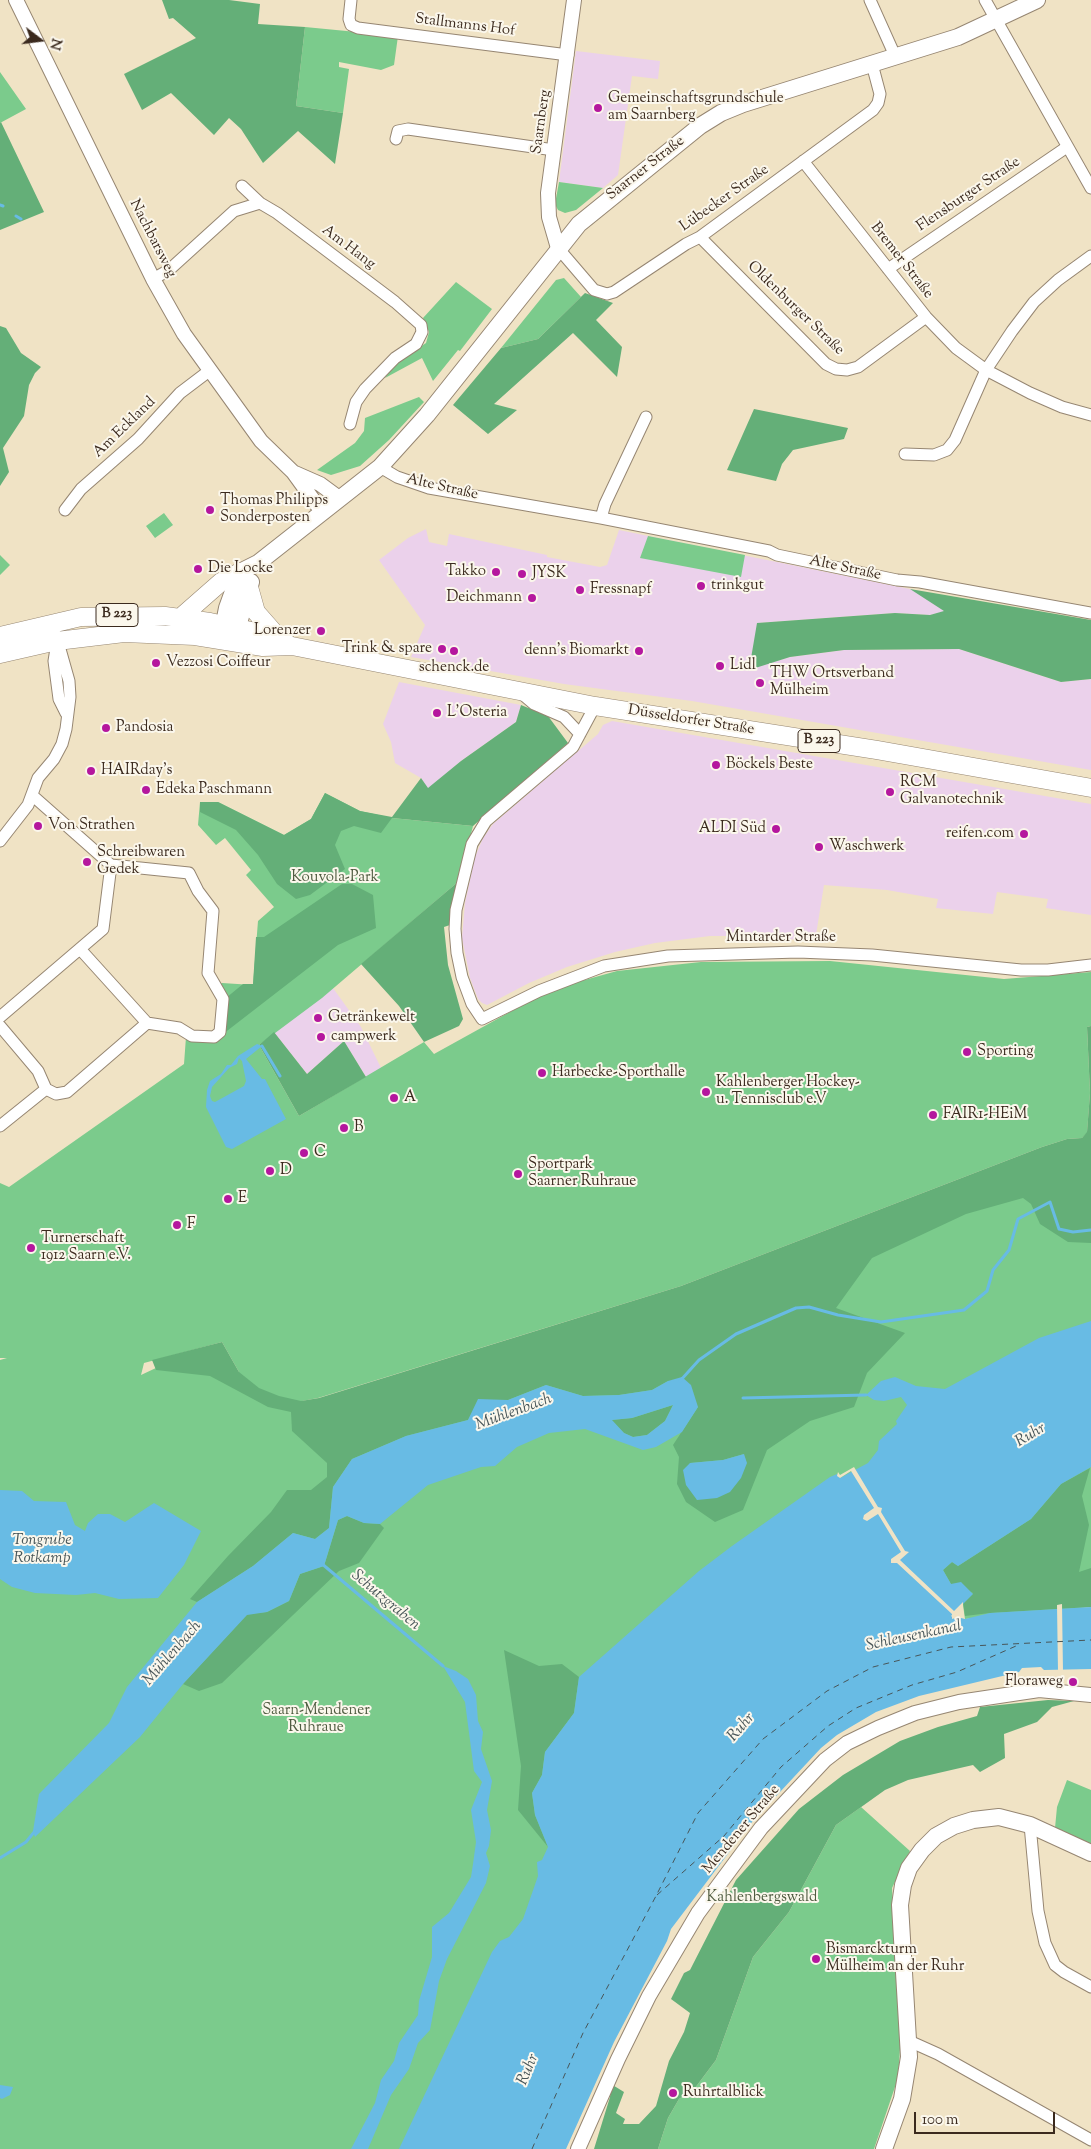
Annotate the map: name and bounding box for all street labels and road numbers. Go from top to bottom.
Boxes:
street label: Stallmanns Hof [414,11,516,41]
street label: Saarnberg [529,89,555,155]
street label: Saarner Straße [603,133,689,205]
street label: Flensburger Straße [914,154,1024,236]
street label: Lübecker Straße [677,162,773,236]
street label: Nachbarsweg [125,197,179,281]
street label: Bremer Straße [866,219,936,303]
street label: Am Hang [318,222,378,274]
street label: Oldenburger Straße [743,258,847,360]
street label: Am Eckland [90,394,160,462]
street label: Alte Straße [404,471,480,505]
street label: Alte Straße [807,553,883,585]
road number: B 223 [96,604,138,626]
street label: Düsseldorfer Straße [627,702,755,740]
road number: B 223 [798,729,840,752]
street label: Mintarder Straße [726,929,836,947]
street label: Mendener Straße [700,1782,784,1878]

